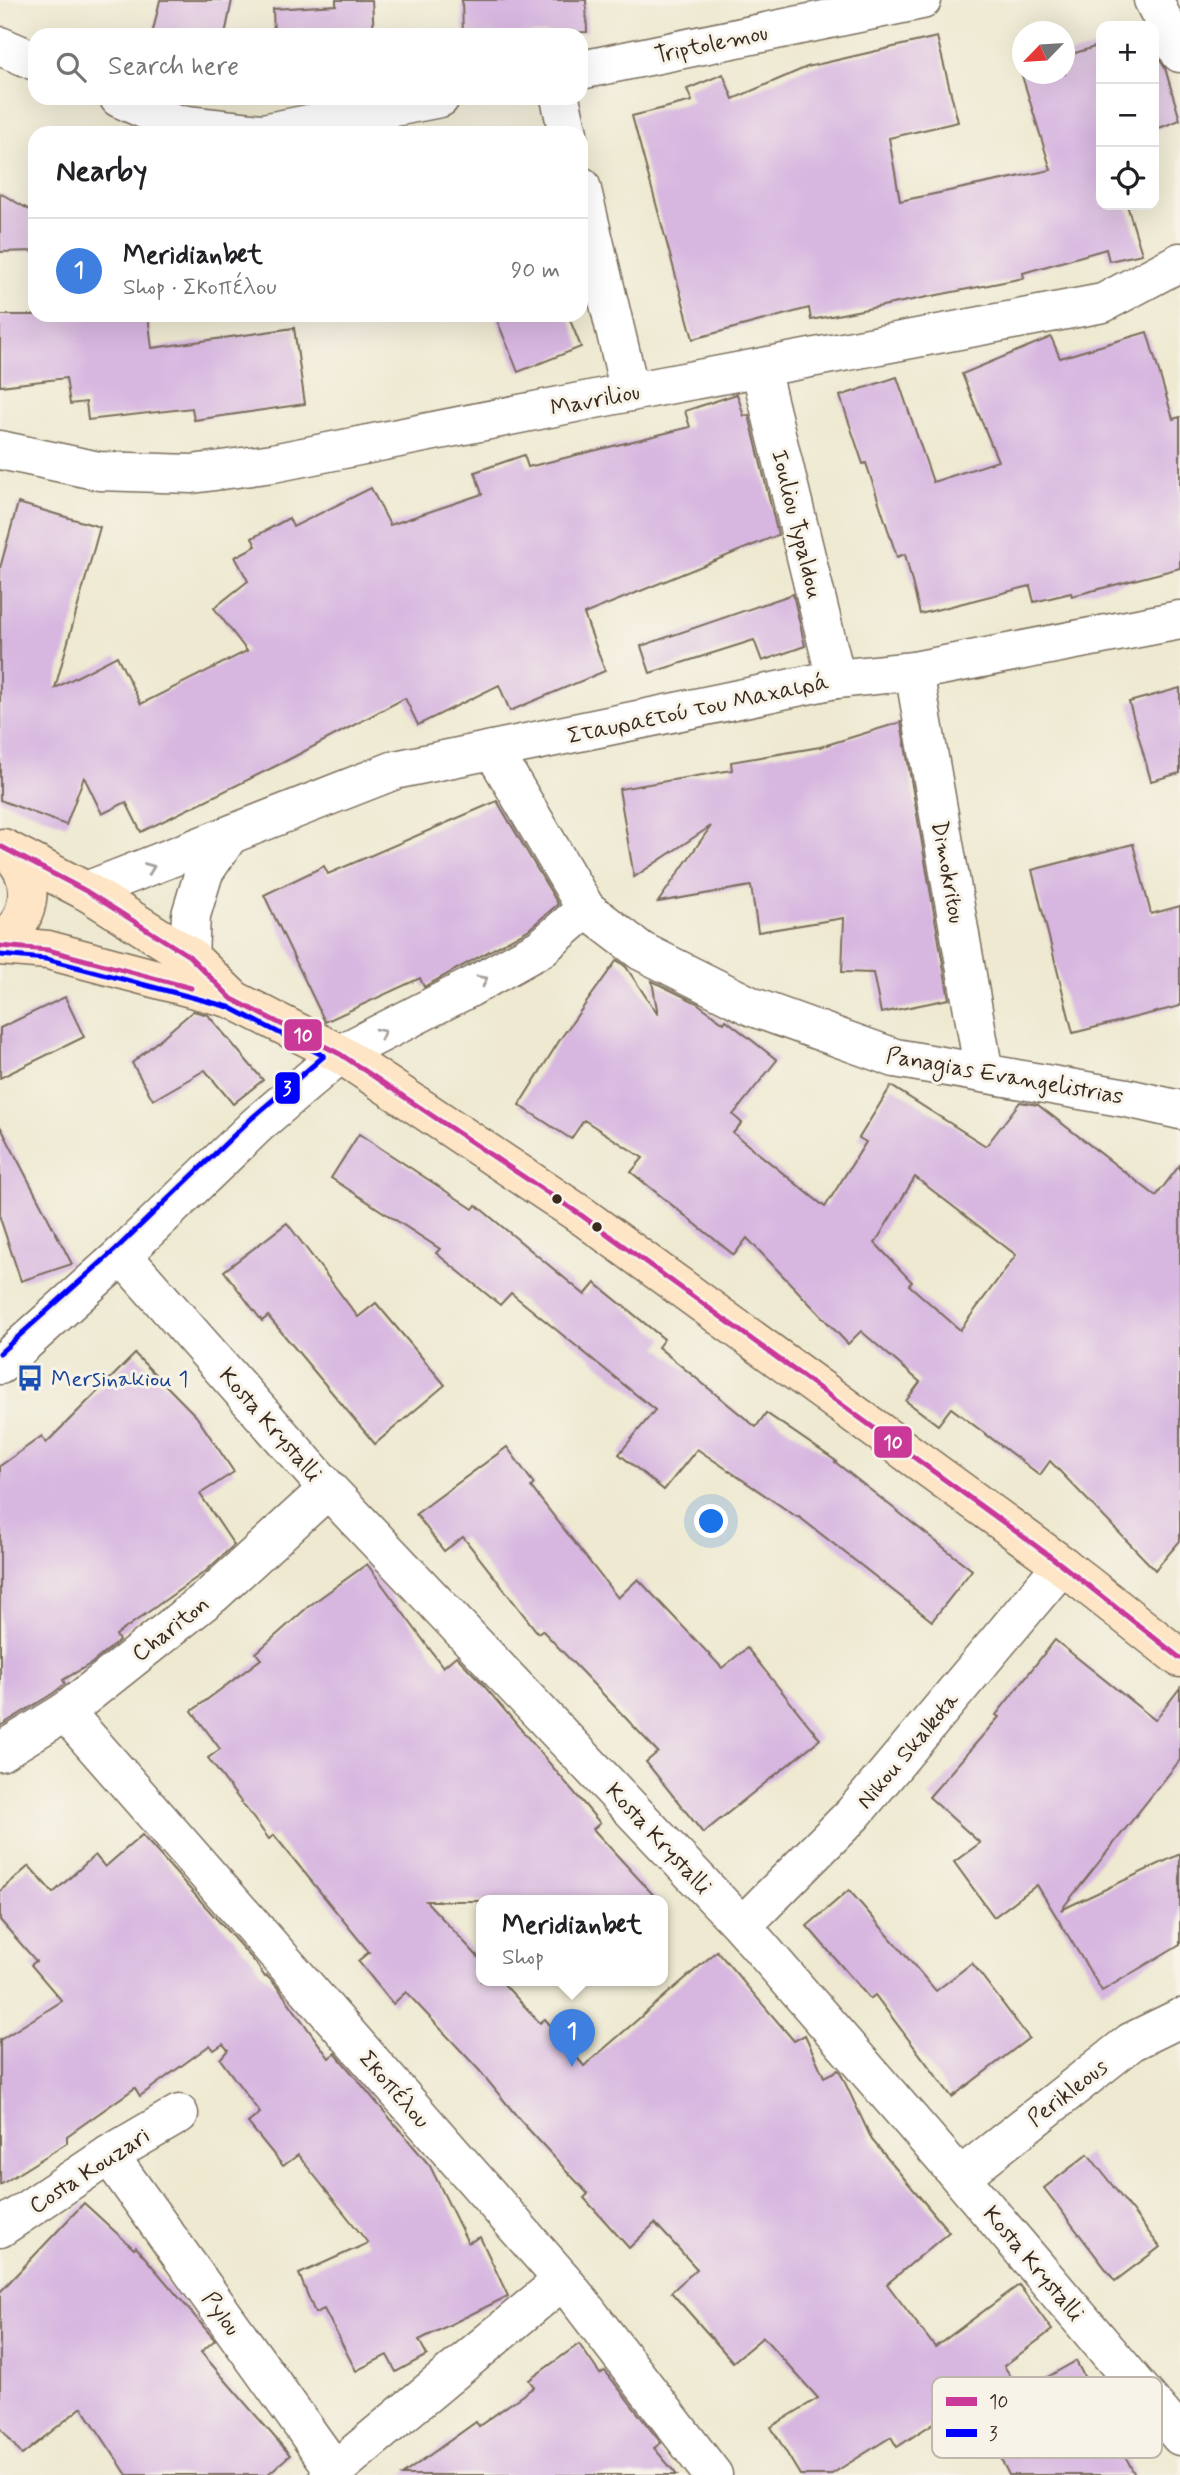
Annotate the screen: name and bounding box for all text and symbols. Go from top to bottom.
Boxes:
street label: Triptolemou [652,18,771,72]
north arrow [1012,21,1075,84]
map controls [1096,21,1159,210]
button: + [1096,21,1159,84]
search box [28,28,588,105]
icon: search [52,48,90,86]
text: Search here [108,50,239,84]
button: − [1096,84,1159,147]
button: locate [1096,147,1159,210]
text: Nearby [56,152,147,191]
text: Meridianbet [123,239,263,273]
text: 1 [74,256,84,286]
text: 90 m [511,256,560,286]
text: Shop · Σκοπέλου [123,273,277,303]
street label: Mavriliou [548,378,643,424]
street label: Iouliou Typaldou [763,447,829,602]
street label: Σταυραετού του Μαχαιρά [565,668,832,752]
street label: Dimokritou [923,819,971,926]
one-way arrow [143,862,155,876]
one-way arrow [476,975,488,988]
line badge: 10 [283,1018,323,1052]
text: 10 [293,1024,313,1049]
one-way arrow [374,1027,386,1041]
street label: Panagias Evangelistrias [883,1041,1126,1115]
line badge: 3 [274,1071,301,1105]
text: 3 [283,1077,292,1102]
unlabelled marker [550,1192,564,1206]
unlabelled marker [590,1220,604,1234]
street label: Kosta Krystalli [212,1362,327,1489]
bus stop icon: Mersinakiou 1 [15,1363,45,1393]
place label: Mersinakiou 1 [51,1365,189,1395]
line badge: 10 [873,1425,913,1459]
text: 10 [883,1431,903,1456]
your location [694,1504,728,1538]
street label: Chariton [126,1590,216,1669]
street label: Nikou Skalkota [851,1686,966,1816]
street label: Kosta Krystalli [598,1777,717,1902]
popup [476,1895,668,1986]
text: Meridianbet [502,1909,642,1943]
text: Shop [502,1943,544,1973]
pin: 1 [549,2009,595,2067]
street label: Σκοπέλου [351,2044,437,2136]
street label: Perikleous [1022,2053,1115,2134]
street label: Costa Kouzari [24,2121,156,2222]
street label: Kosta Krystalli [975,2200,1090,2328]
street label: Pylou [194,2286,247,2342]
legend [932,2377,1162,2458]
text: 10 [989,2390,1008,2415]
text: 3 [989,2422,998,2447]

